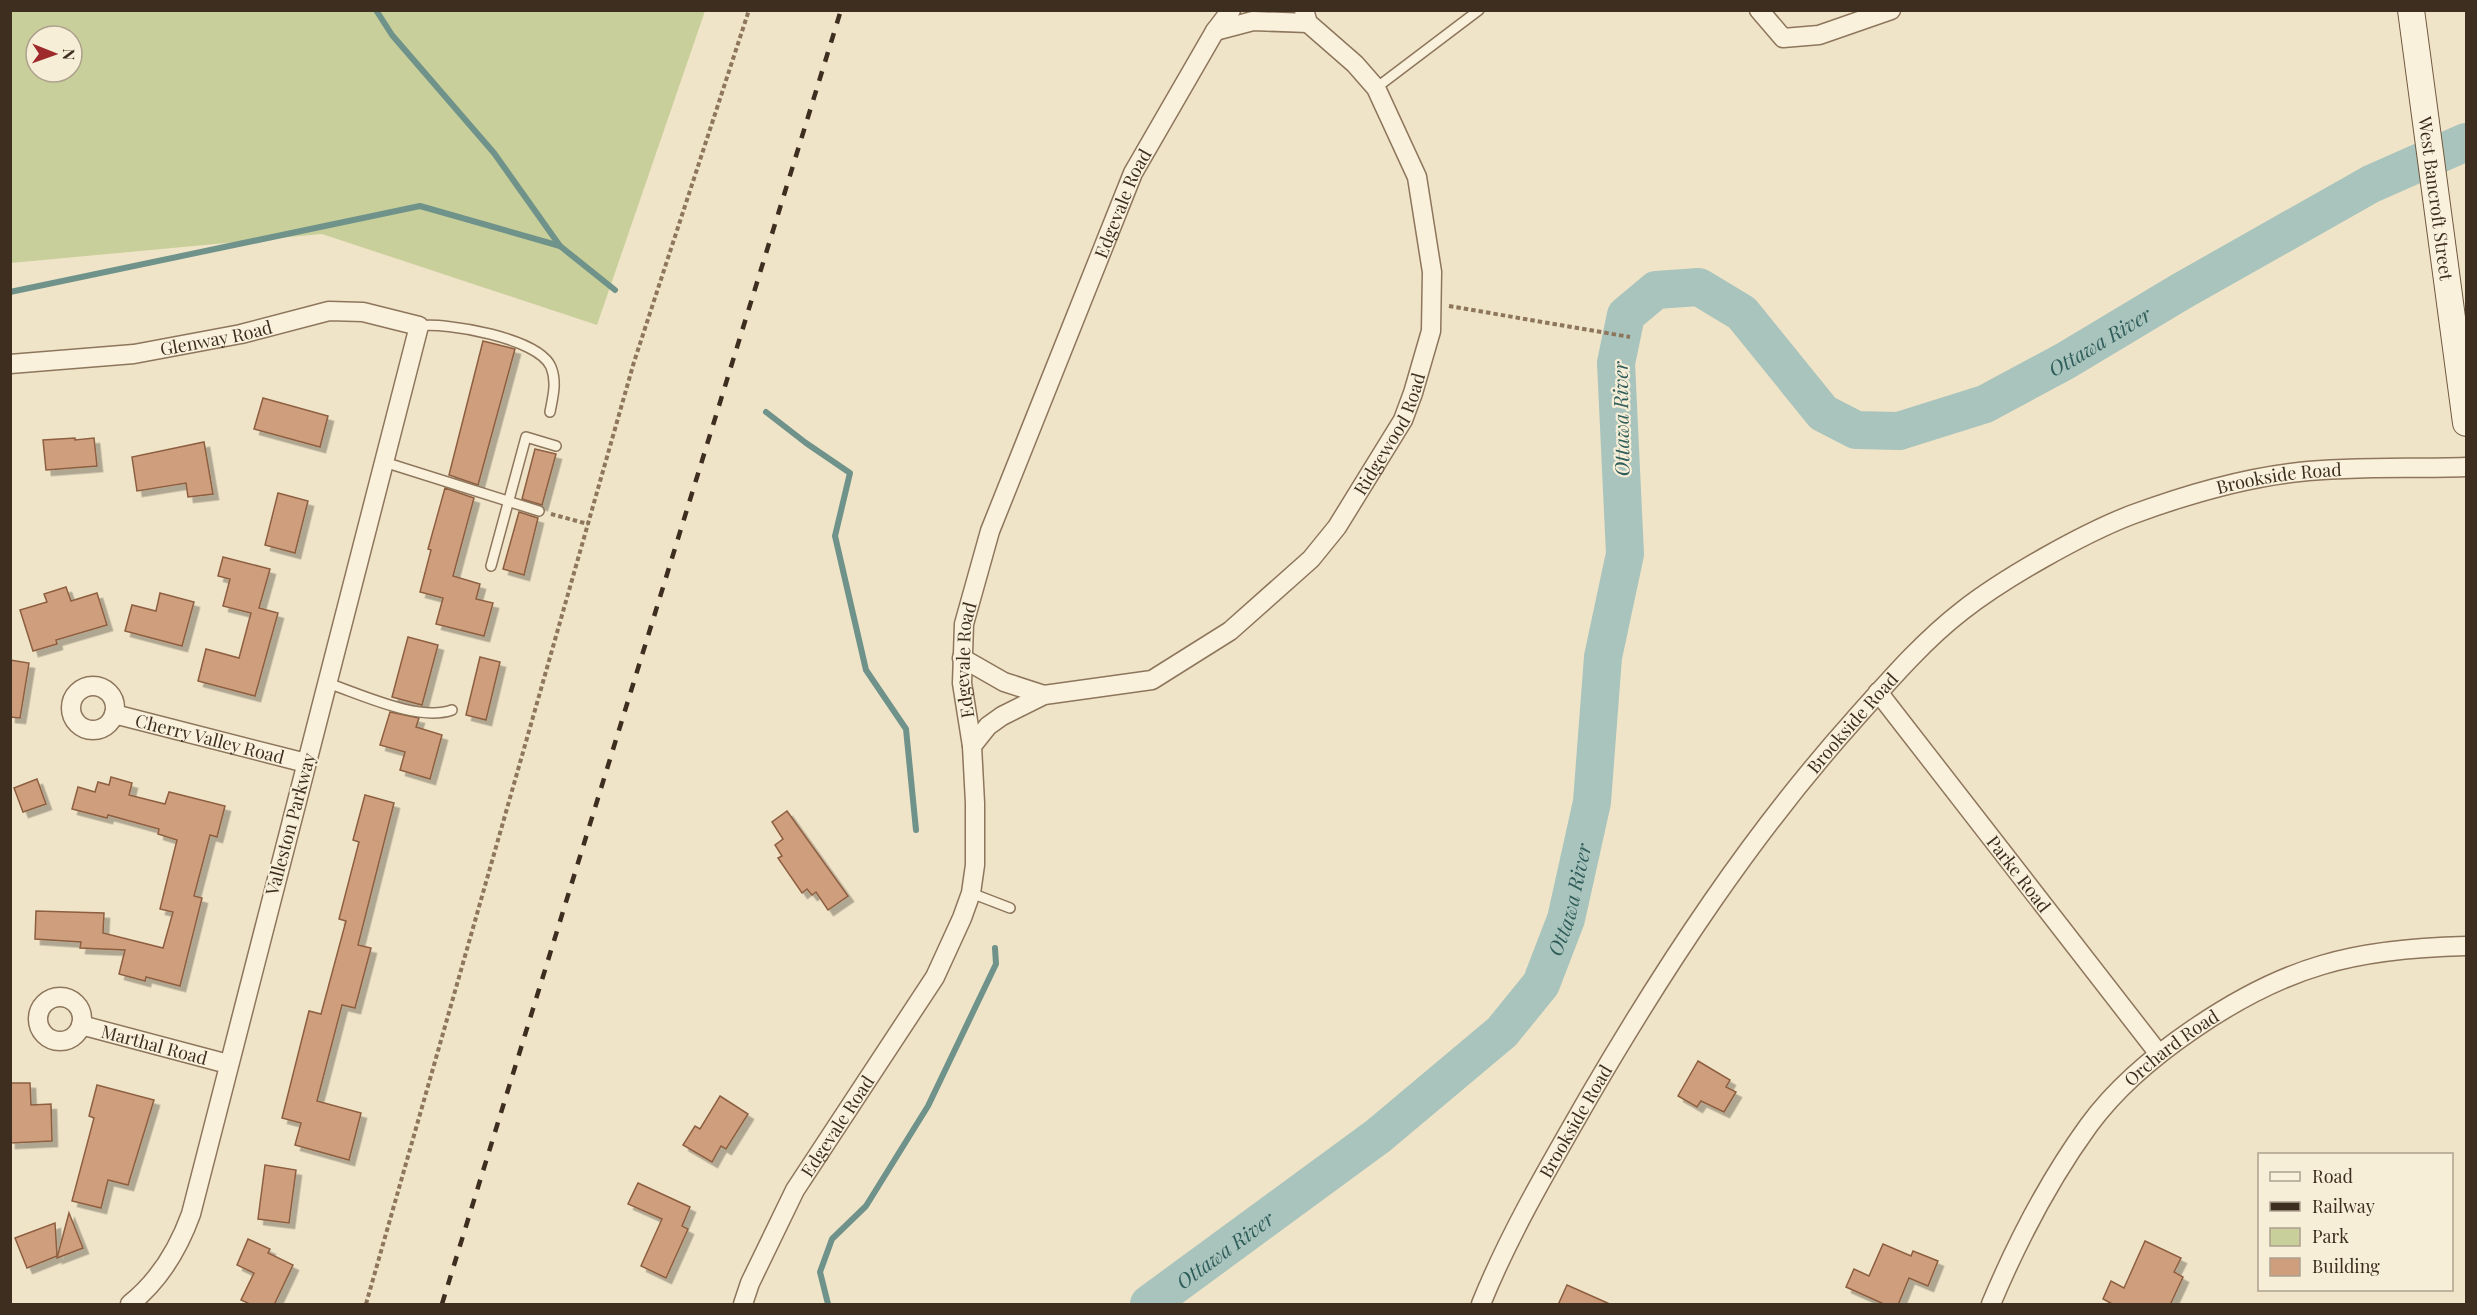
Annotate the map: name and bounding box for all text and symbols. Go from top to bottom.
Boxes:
north arrow [24,24,84,84]
text: N [59,48,80,61]
street label: West Bancroft Street [2413,114,2459,282]
street label: Edgevale Road [1088,144,1157,262]
water label: Ottawa River [2043,299,2156,381]
street label: Glenway Road [158,314,275,361]
water label: Ottawa River [1605,360,1634,477]
street label: Ridgewood Road [1348,369,1430,499]
street label: Brookside Road [2214,457,2343,499]
street label: Edgevale Road [949,599,982,720]
street label: Brookside Road [1801,667,1903,778]
street label: Cherry Valley Road [133,708,288,769]
street label: Valleston Parkway [259,750,321,899]
street label: Parke Road [1982,830,2057,917]
water label: Ottawa River [1540,839,1596,959]
street label: Orchard Road [2119,1004,2223,1091]
street label: Marthal Road [99,1019,211,1070]
street label: Brookside Road [1533,1060,1618,1182]
street label: Edgevale Road [795,1070,880,1182]
legend [2258,1153,2453,1291]
text: Road [2312,1164,2353,1188]
text: Railway [2312,1194,2375,1218]
water label: Ottawa River [1170,1203,1279,1294]
text: Park [2312,1224,2349,1248]
text: Building [2312,1254,2380,1278]

